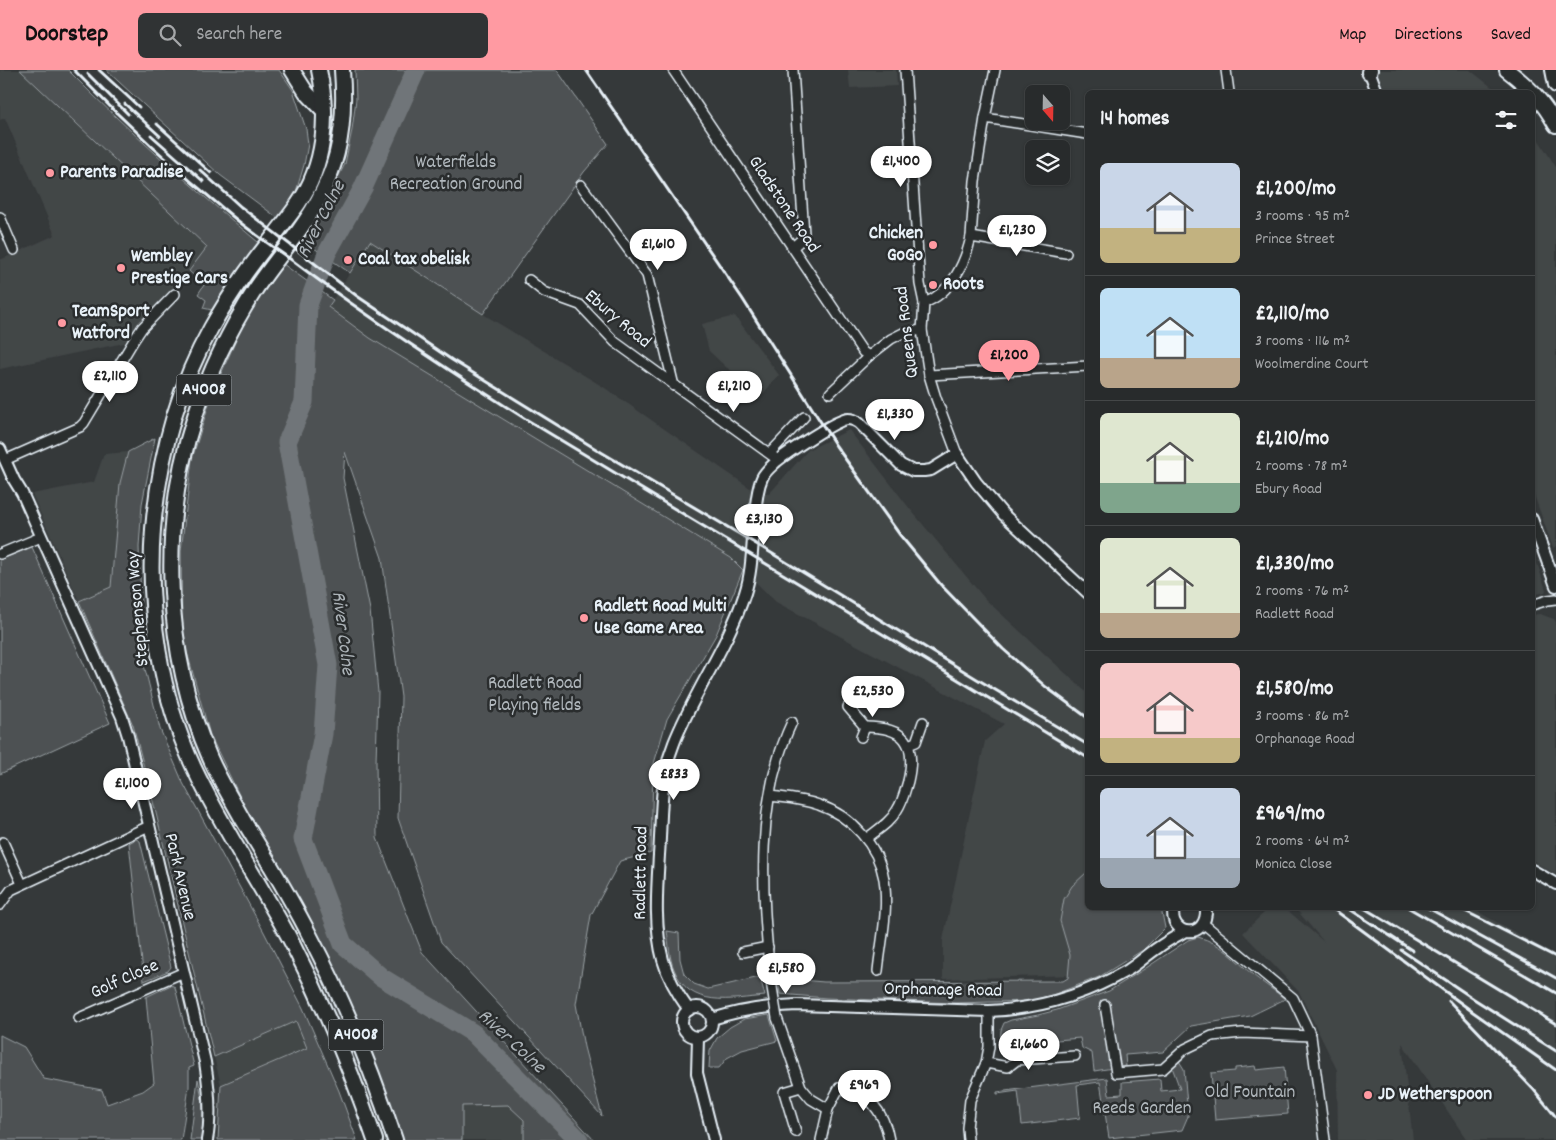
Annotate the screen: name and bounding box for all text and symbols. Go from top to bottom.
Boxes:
search box [138,13,488,58]
text: Doorstep [25,18,108,52]
icon: search [156,21,184,49]
text: Search here [196,22,282,49]
text: Map [1339,23,1366,48]
text: Directions [1394,23,1463,48]
text: Saved [1491,23,1531,48]
north arrow [1025,85,1070,130]
map controls [1025,85,1070,185]
text: 14 homes [1100,105,1170,135]
icon: filters [1492,106,1520,134]
button: layers [1025,140,1070,185]
pin: £1,400 [860,146,942,188]
park label: Waterfields Recreation Ground [390,150,522,199]
text: £1,400 [882,150,920,173]
street label: Gladstone Road [740,151,826,259]
place label: Parents Paradise [60,160,183,187]
marker: Parents Paradise [44,167,56,179]
water label: River Colne [290,175,354,264]
text: £1,200/mo [1255,175,1336,205]
icon: home [1140,183,1200,243]
text: 3 rooms · 95 m² [1255,205,1350,228]
pin: £1,230 [976,214,1058,257]
text: £1,230 [998,219,1036,242]
place label: Chicken GoGo [869,221,924,270]
pin: £1,610 [617,228,699,271]
text: Prince Street [1255,228,1335,251]
text: £1,610 [641,233,675,256]
marker: Chicken GoGo [927,239,939,251]
place label: Wembley Prestige Cars [131,244,228,293]
place label: Coal tax obelisk [358,247,470,274]
marker: Coal tax obelisk [342,254,354,266]
marker: Wembley Prestige Cars [115,262,127,274]
place label: Roots [943,272,984,299]
marker: Roots [927,279,939,291]
street label: Ebury Road [578,284,656,356]
street label: Queens Road [889,284,927,380]
place label: TeamSport Watford [72,299,150,348]
text: £2,110/mo [1255,300,1329,330]
icon: home [1140,308,1200,368]
marker: TeamSport Watford [56,317,68,329]
text: 3 rooms · 116 m² [1255,330,1350,353]
pin: £1,200 [968,340,1050,382]
text: £1,200 [990,344,1028,367]
text: Woolmerdine Court [1255,353,1369,376]
pin: £2,110 [69,360,151,403]
text: £2,110 [93,365,127,388]
pin: £1,210 [693,370,775,413]
road number: A4008 [176,374,232,406]
text: £1,210 [717,375,751,398]
pin: £1,330 [854,398,936,441]
text: £1,330 [876,403,914,426]
text: £1,210/mo [1255,425,1329,455]
icon: home [1140,433,1200,493]
text: 2 rooms · 78 m² [1255,455,1348,478]
text: Ebury Road [1255,478,1322,501]
pin: £3,130 [723,504,805,546]
text: £3,130 [745,508,783,531]
street label: Stephenson Way [120,550,157,668]
text: £1,330/mo [1255,550,1334,580]
icon: home [1140,558,1200,618]
text: 2 rooms · 76 m² [1255,580,1349,603]
water label: River Colne [323,590,361,678]
place label: Radlett Road Multi Use Game Area [594,594,727,643]
text: Radlett Road [1255,603,1334,626]
marker: Radlett Road Multi Use Game Area [578,612,590,624]
park label: Radlett Road Playing fields [488,671,582,720]
text: £1,580/mo [1255,675,1333,705]
pin: £2,530 [832,676,914,718]
text: £2,530 [852,680,894,703]
icon: home [1140,683,1200,743]
text: 3 rooms · 86 m² [1255,705,1349,728]
text: Orphanage Road [1255,728,1355,751]
pin: £833 [644,758,704,801]
text: £833 [660,763,688,786]
pin: £1,100 [91,768,173,810]
text: £1,100 [114,772,150,795]
text: £969/mo [1255,800,1325,830]
icon: home [1140,808,1200,868]
street label: Radlett Road [628,826,656,920]
text: 2 rooms · 64 m² [1255,830,1350,853]
street label: Park Avenue [156,831,202,923]
text: Monica Close [1255,853,1332,876]
pin: £1,580 [745,952,827,995]
street label: Golf Close [86,953,164,1007]
text: £1,580 [767,957,805,980]
street label: Orphanage Road [883,976,1003,1006]
water label: River Colne [471,1003,552,1082]
road number: A4008 [328,1020,384,1050]
pin: £1,660 [988,1028,1070,1071]
text: £1,660 [1010,1033,1048,1056]
pin: £969 [834,1070,894,1112]
text: £969 [849,1074,879,1097]
park label: Old Fountain [1205,1080,1295,1107]
place label: JD Wetherspoon [1378,1082,1492,1109]
marker: JD Wetherspoon [1362,1089,1374,1101]
park label: Reeds Garden [1093,1096,1191,1123]

